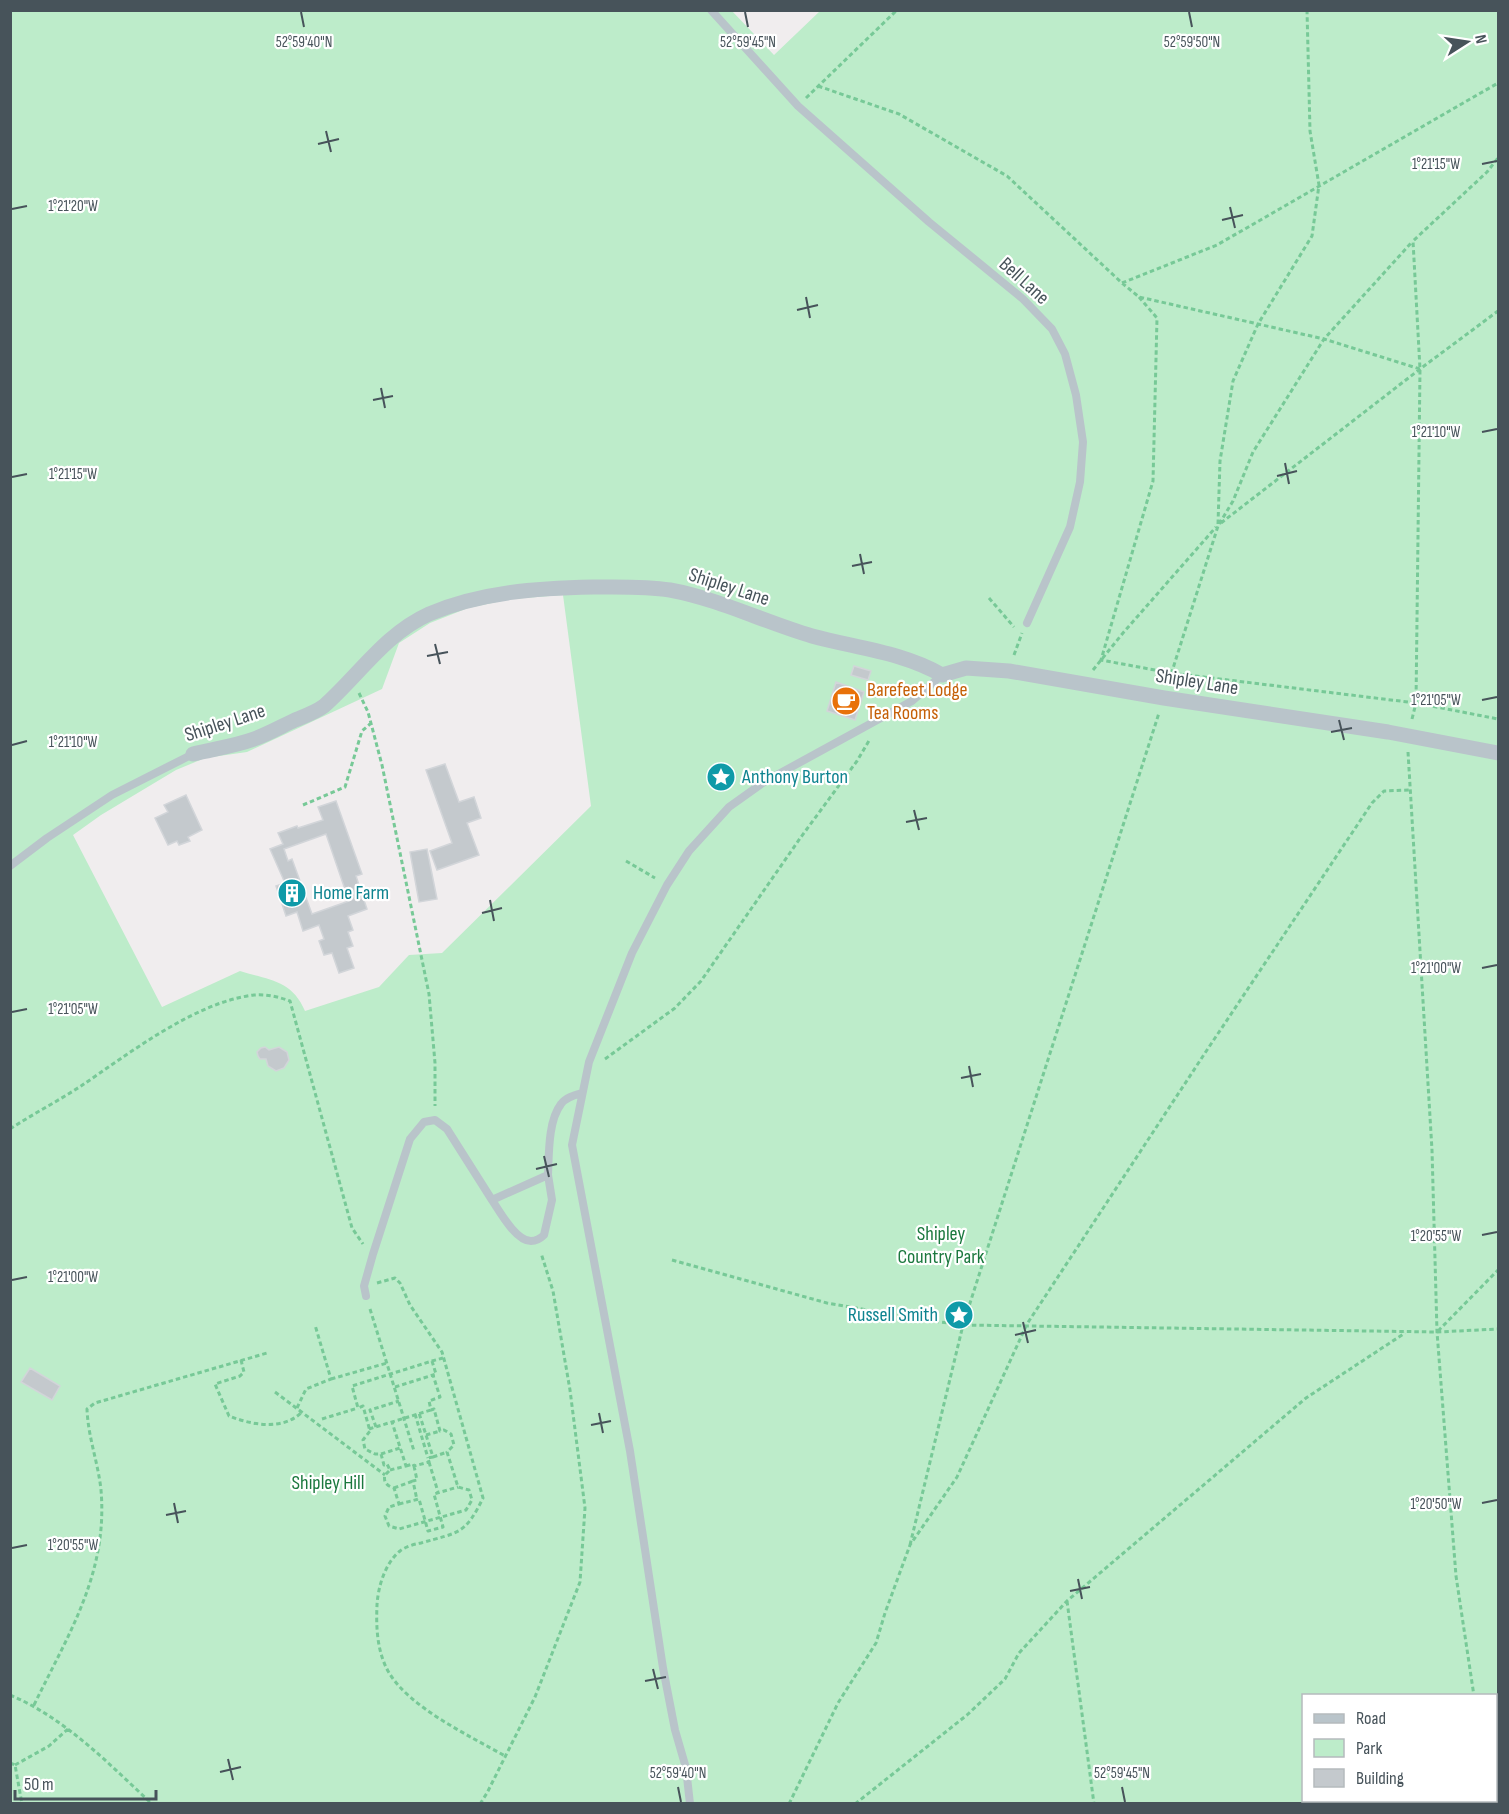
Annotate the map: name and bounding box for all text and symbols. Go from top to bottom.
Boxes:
north arrow [1437,12,1497,72]
text: 52°59'40"N [276,33,332,52]
text: 52°59'45"N [720,33,776,52]
text: 52°59'50"N [1164,33,1220,52]
text: N [1470,33,1490,45]
text: 1°21'15"W [1412,155,1460,174]
text: 1°21'20"W [48,197,98,216]
street label: Bell Lane [994,252,1054,310]
text: 1°21'10"W [1412,423,1461,442]
text: 1°21'15"W [49,465,97,484]
street label: Shipley Lane [686,563,772,611]
street label: Shipley Lane [1154,664,1240,700]
place label: Barefeet Lodge Tea Rooms [867,678,968,725]
cafe icon: Barefeet Lodge Tea Rooms [830,685,862,717]
text: 1°21'05"W [1411,691,1461,710]
street label: Shipley Lane [182,699,268,747]
text: 1°21'10"W [49,733,98,752]
place icon: Anthony Burton [705,761,737,793]
place label: Anthony Burton [741,765,848,789]
building icon: Home Farm [276,877,308,909]
place label: Home Farm [313,881,389,905]
text: 1°21'00"W [1411,959,1461,978]
text: 1°21'05"W [48,1000,98,1019]
park label: Shipley Country Park [897,1222,985,1269]
text: 1°20'55"W [1411,1227,1461,1246]
text: 1°21'00"W [48,1268,98,1287]
place icon: Russell Smith [943,1299,975,1331]
place label: Russell Smith [848,1303,938,1327]
park label: Shipley Hill [292,1471,364,1495]
text: 1°20'50"W [1410,1495,1462,1514]
text: 1°20'55"W [48,1536,98,1555]
legend [1302,1694,1497,1802]
text: Road [1356,1708,1386,1729]
text: Park [1356,1738,1382,1759]
scale bar [15,1763,156,1801]
text: 52°59'40"N [650,1764,706,1783]
text: 52°59'45"N [1094,1764,1150,1783]
text: Building [1356,1768,1404,1789]
text: 50 m [24,1774,54,1795]

